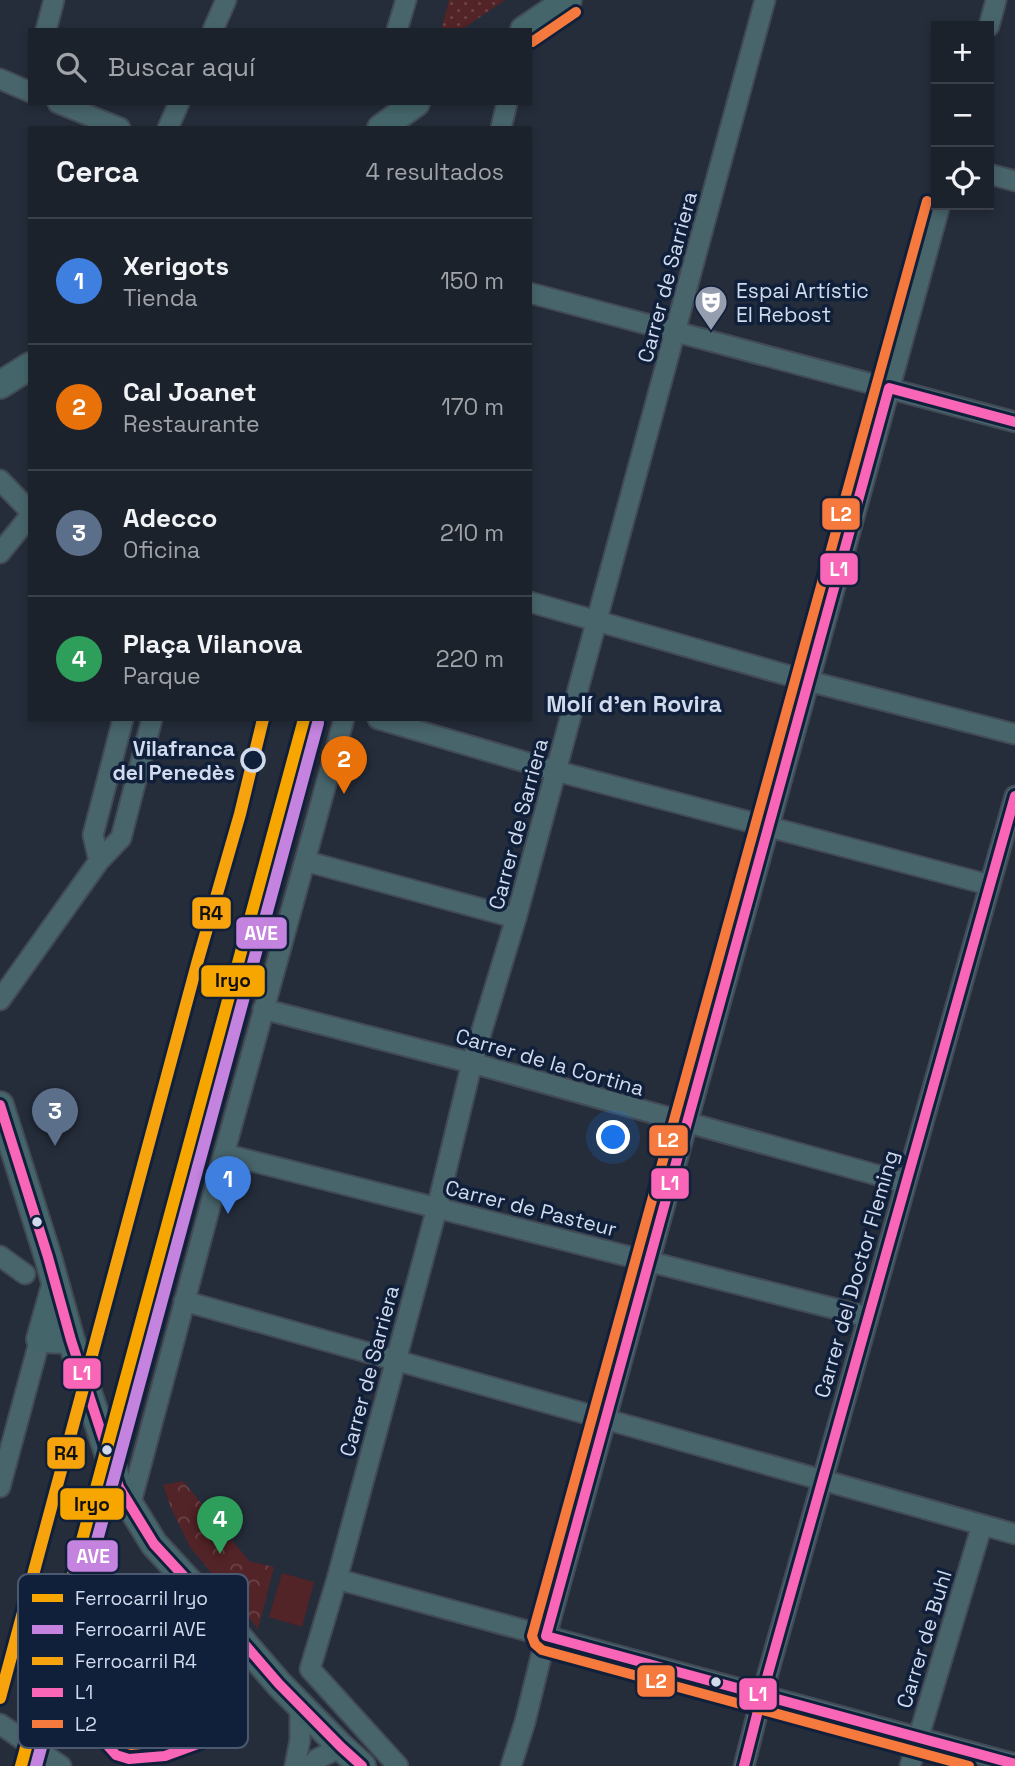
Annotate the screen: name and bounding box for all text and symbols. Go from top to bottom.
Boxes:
map controls [931,21,994,210]
button: + [931,21,994,84]
search box [28,28,532,105]
icon: search [52,48,90,86]
text: Buscar aquí [108,50,255,84]
button: − [931,84,994,147]
button: locate [931,147,994,210]
text: Cerca [56,152,139,191]
text: 4 resultados [365,157,504,187]
street label: Carrer de Sarriera [631,188,703,366]
text: Xerigots [123,249,229,283]
text: 1 [74,266,84,296]
text: 150 m [440,266,504,296]
place label: Espai Artístic El Rebost [736,277,869,328]
text: Tienda [123,283,198,313]
theatre icon: Espai Artístic El Rebost [692,283,730,332]
text: Cal Joanet [123,375,257,409]
text: 2 [72,392,86,422]
text: 170 m [441,392,504,422]
text: Restaurante [123,409,260,439]
line badge: L2 [821,497,861,531]
text: Adecco [123,501,217,535]
text: L2 [830,502,852,527]
text: 3 [72,518,86,548]
text: 210 m [440,518,504,548]
text: Oficina [123,535,200,565]
line badge: L1 [819,552,859,586]
text: L1 [830,557,848,582]
text: Plaça Vilanova [123,627,302,661]
text: 4 [72,644,86,674]
text: 220 m [436,644,504,674]
text: Parque [123,661,201,691]
district label: Molí d'en Rovira [546,689,722,719]
place label: Vilafranca del Penedès [112,735,235,786]
street label: Carrer de Sarriera [482,735,554,913]
pin: 2 [321,736,367,794]
marker: Vilafranca del Penedès [241,748,265,772]
line badge: R4 [191,896,232,930]
text: R4 [199,901,223,926]
line badge: AVE [235,916,288,950]
text: AVE [244,921,278,946]
line badge: Iryo [200,964,266,998]
text: Iryo [215,968,251,993]
street label: Carrer de la Cortina [453,1022,647,1102]
pin: 3 [32,1088,78,1146]
your location [596,1120,630,1154]
line badge: L2 [648,1124,689,1157]
text: L2 [657,1128,679,1153]
street label: Carrer del Doctor Fleming [808,1147,904,1401]
pin: 1 [205,1156,251,1214]
line badge: L1 [650,1167,690,1200]
text: L1 [661,1171,679,1196]
street label: Carrer de Pasteur [442,1174,620,1242]
unlabelled marker [30,1215,44,1229]
street label: Carrer de Sarriera [333,1282,405,1460]
line badge: L1 [62,1357,102,1390]
text: L1 [73,1361,91,1386]
line badge: R4 [46,1436,86,1470]
text: R4 [54,1441,78,1466]
unlabelled marker [100,1443,114,1457]
line badge: Iryo [59,1487,125,1521]
text: Iryo [74,1492,110,1517]
pin: 4 [197,1496,243,1554]
line badge: AVE [66,1539,119,1573]
text: AVE [76,1544,110,1569]
street label: Carrer de Buhl [890,1567,958,1711]
legend [18,1574,248,1748]
text: Ferrocarril Iryo [75,1586,208,1611]
text: Ferrocarril AVE [75,1617,206,1642]
text: Ferrocarril R4 [75,1649,197,1674]
line badge: L2 [636,1664,676,1698]
text: L2 [645,1669,667,1694]
unlabelled marker [709,1675,723,1689]
line badge: L1 [738,1677,778,1711]
text: L1 [75,1680,93,1705]
text: L1 [749,1682,767,1707]
text: L2 [75,1712,97,1737]

